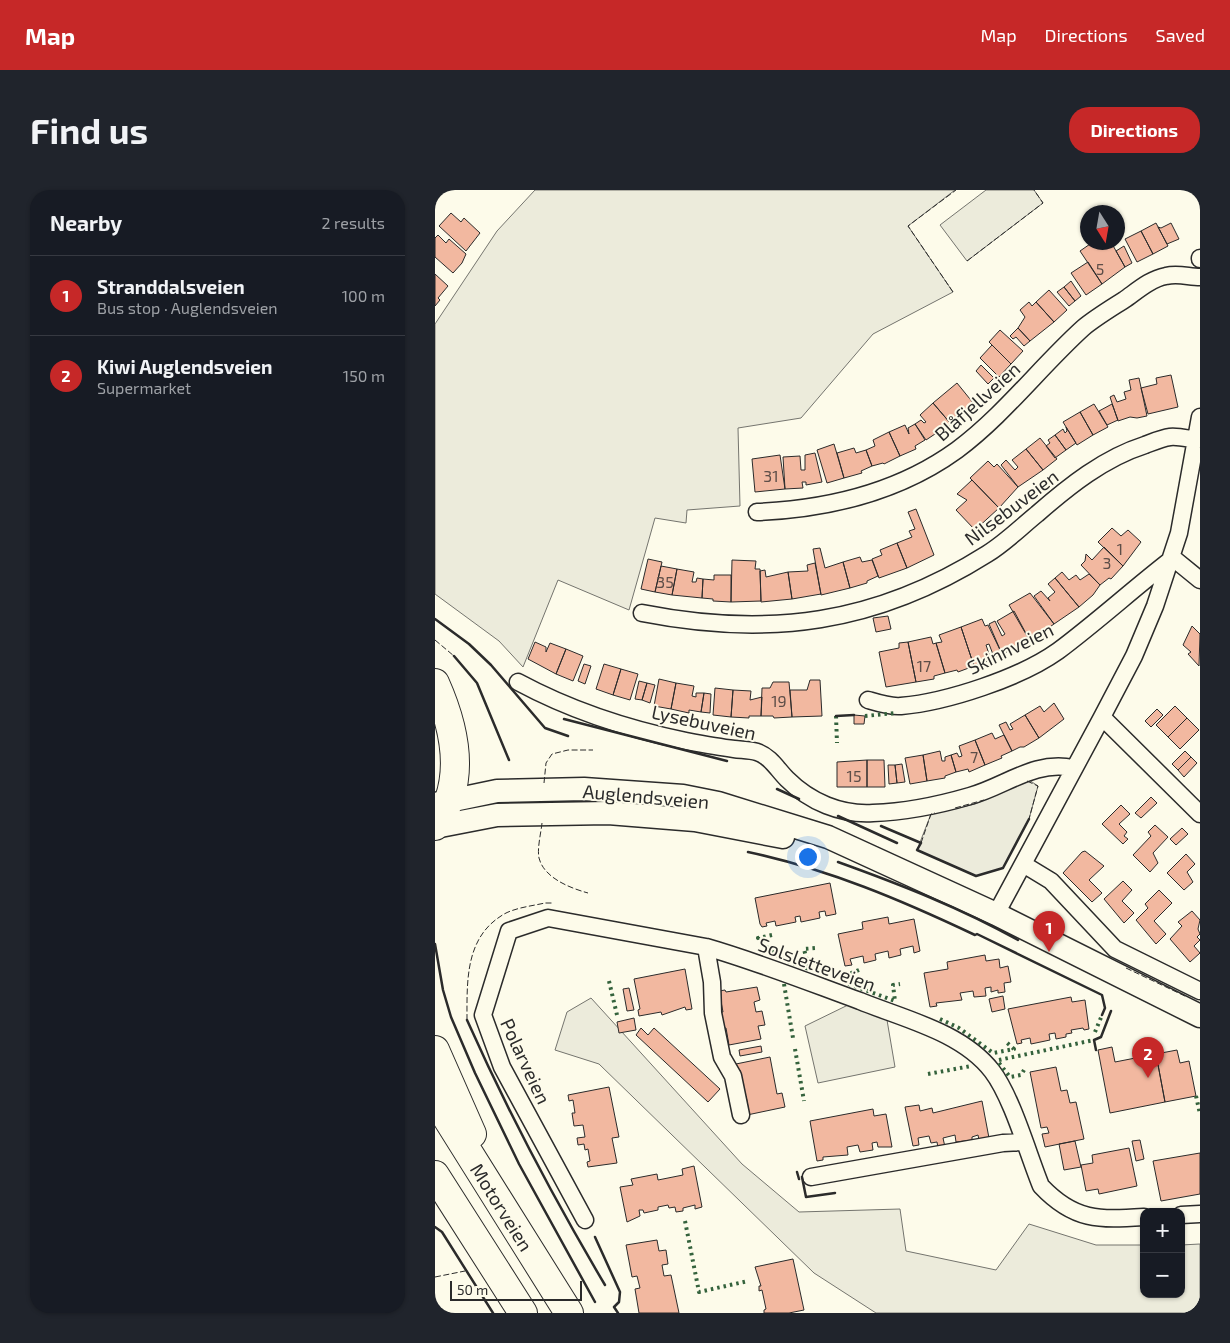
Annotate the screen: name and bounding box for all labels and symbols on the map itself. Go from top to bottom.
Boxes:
north arrow [1080,205,1125,250]
house number: 5 [1096,259,1104,278]
street label: Blåfjellveien [930,357,1024,445]
street label: Nilsebuveien [960,464,1062,550]
house number: 31 [763,466,779,485]
house number: 1 [1117,539,1123,558]
house number: 3 [1103,553,1111,572]
house number: 35 [656,572,674,591]
street label: Skinnveien [963,617,1057,679]
house number: 17 [917,656,931,675]
house number: 19 [771,691,787,710]
street label: Lysebuveien [650,700,758,744]
house number: 7 [970,747,978,766]
house number: 15 [847,766,861,785]
street label: Auglendsveien [582,779,710,813]
your location [795,844,821,870]
pin: 1 [1033,911,1065,952]
street label: Solsletteveien [755,932,879,996]
street label: Polarveien [496,1015,556,1107]
pin: 2 [1132,1037,1164,1078]
street label: Motorveien [466,1159,538,1255]
scale bar [450,1278,583,1301]

